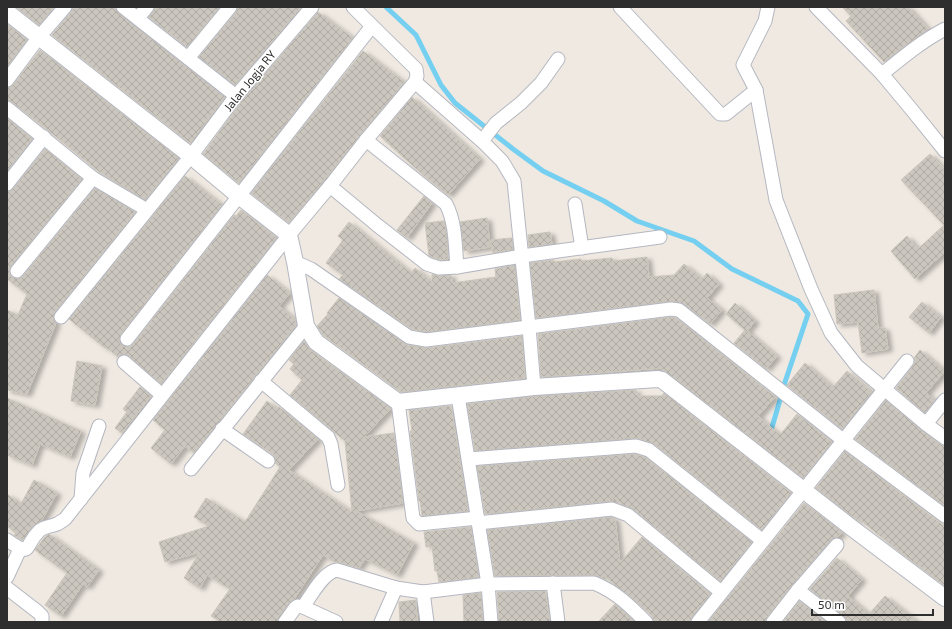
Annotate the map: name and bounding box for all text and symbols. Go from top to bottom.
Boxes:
street label: Jalan Jogja RY [220,47,279,114]
scale bar [812,591,933,617]
text: 50 m [818,597,845,611]

